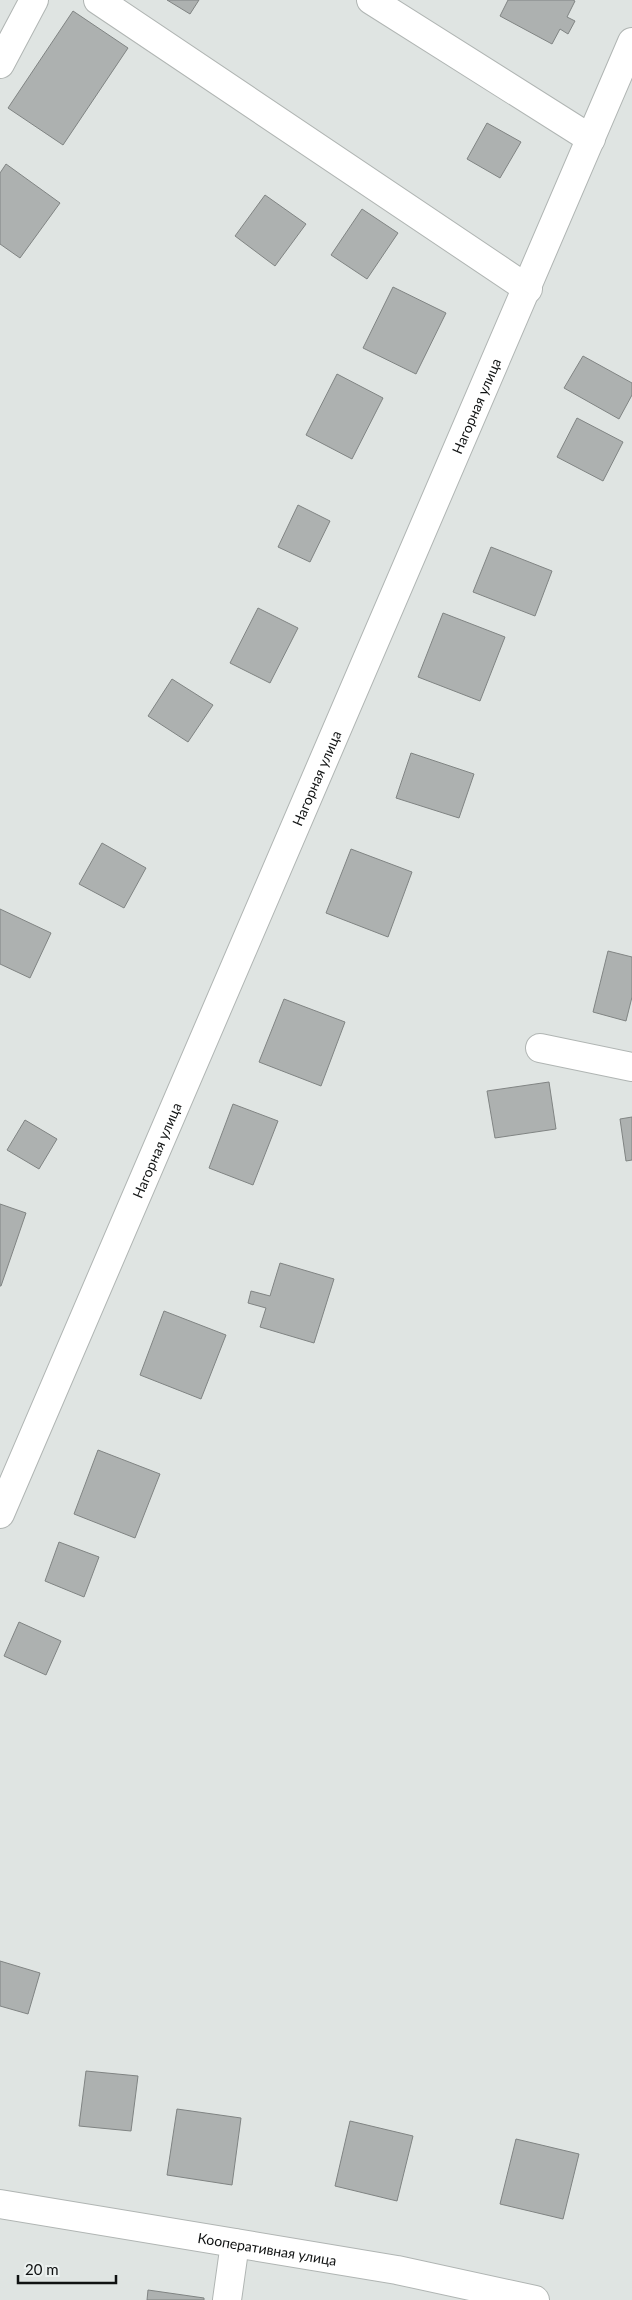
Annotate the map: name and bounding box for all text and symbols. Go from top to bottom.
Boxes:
street label: Нагорная улица [448,355,504,456]
street label: Нагорная улица [288,728,344,828]
street label: Нагорная улица [128,1100,184,1201]
street label: Кооперативная улица [197,2229,338,2268]
scale bar [18,2252,115,2284]
text: 20 m [25,2260,59,2278]

